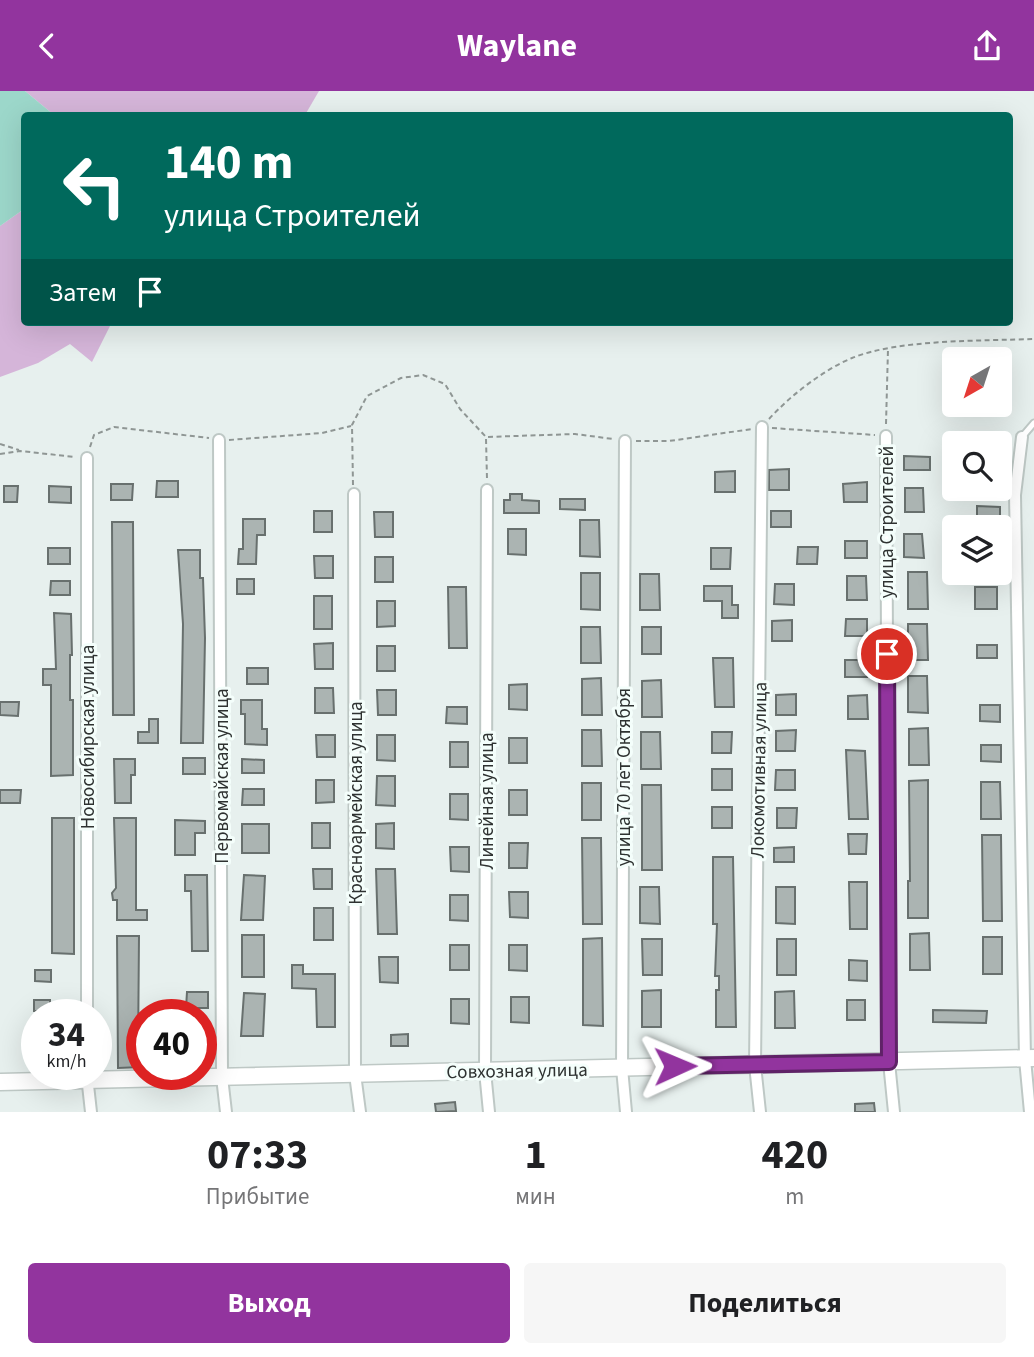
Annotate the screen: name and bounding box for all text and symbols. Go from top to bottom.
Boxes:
text: Waylane [457,23,577,69]
icon: back [28,27,66,65]
icon: share [968,27,1006,65]
text: 140 m [164,128,293,198]
icon: left [49,140,140,231]
text: улица Строителей [164,193,421,239]
icon: arrive [131,273,169,311]
text: Затем [49,274,117,311]
north arrow [942,347,1012,417]
map controls [942,347,1012,585]
button: search [942,431,1012,501]
street label: улица Строителей [874,446,901,598]
button: layers [942,515,1012,585]
pin [857,624,917,684]
icon: arrive [868,635,906,673]
street label: Новосибирская улица [75,645,102,829]
street label: Локомотивная улица [744,682,775,858]
street label: Первомайская улица [209,688,236,864]
street label: улица 70 лет Октября [611,688,638,866]
street label: Красноармейская улица [343,701,370,905]
street label: Линейная улица [474,732,501,870]
speed limit sign: 40 [126,999,217,1090]
text: 34 [48,1010,85,1060]
position arrow [638,1029,712,1103]
text: km/h [47,1049,86,1074]
street label: Совхозная улица [446,1057,588,1086]
text: 07:33 [207,1125,308,1185]
text: 1 [524,1125,547,1185]
text: 420 [762,1125,828,1185]
text: Прибытие [206,1180,309,1213]
text: мин [515,1180,556,1213]
text: m [785,1180,804,1213]
button: Выход [28,1263,510,1343]
button: Поделиться [524,1263,1006,1343]

